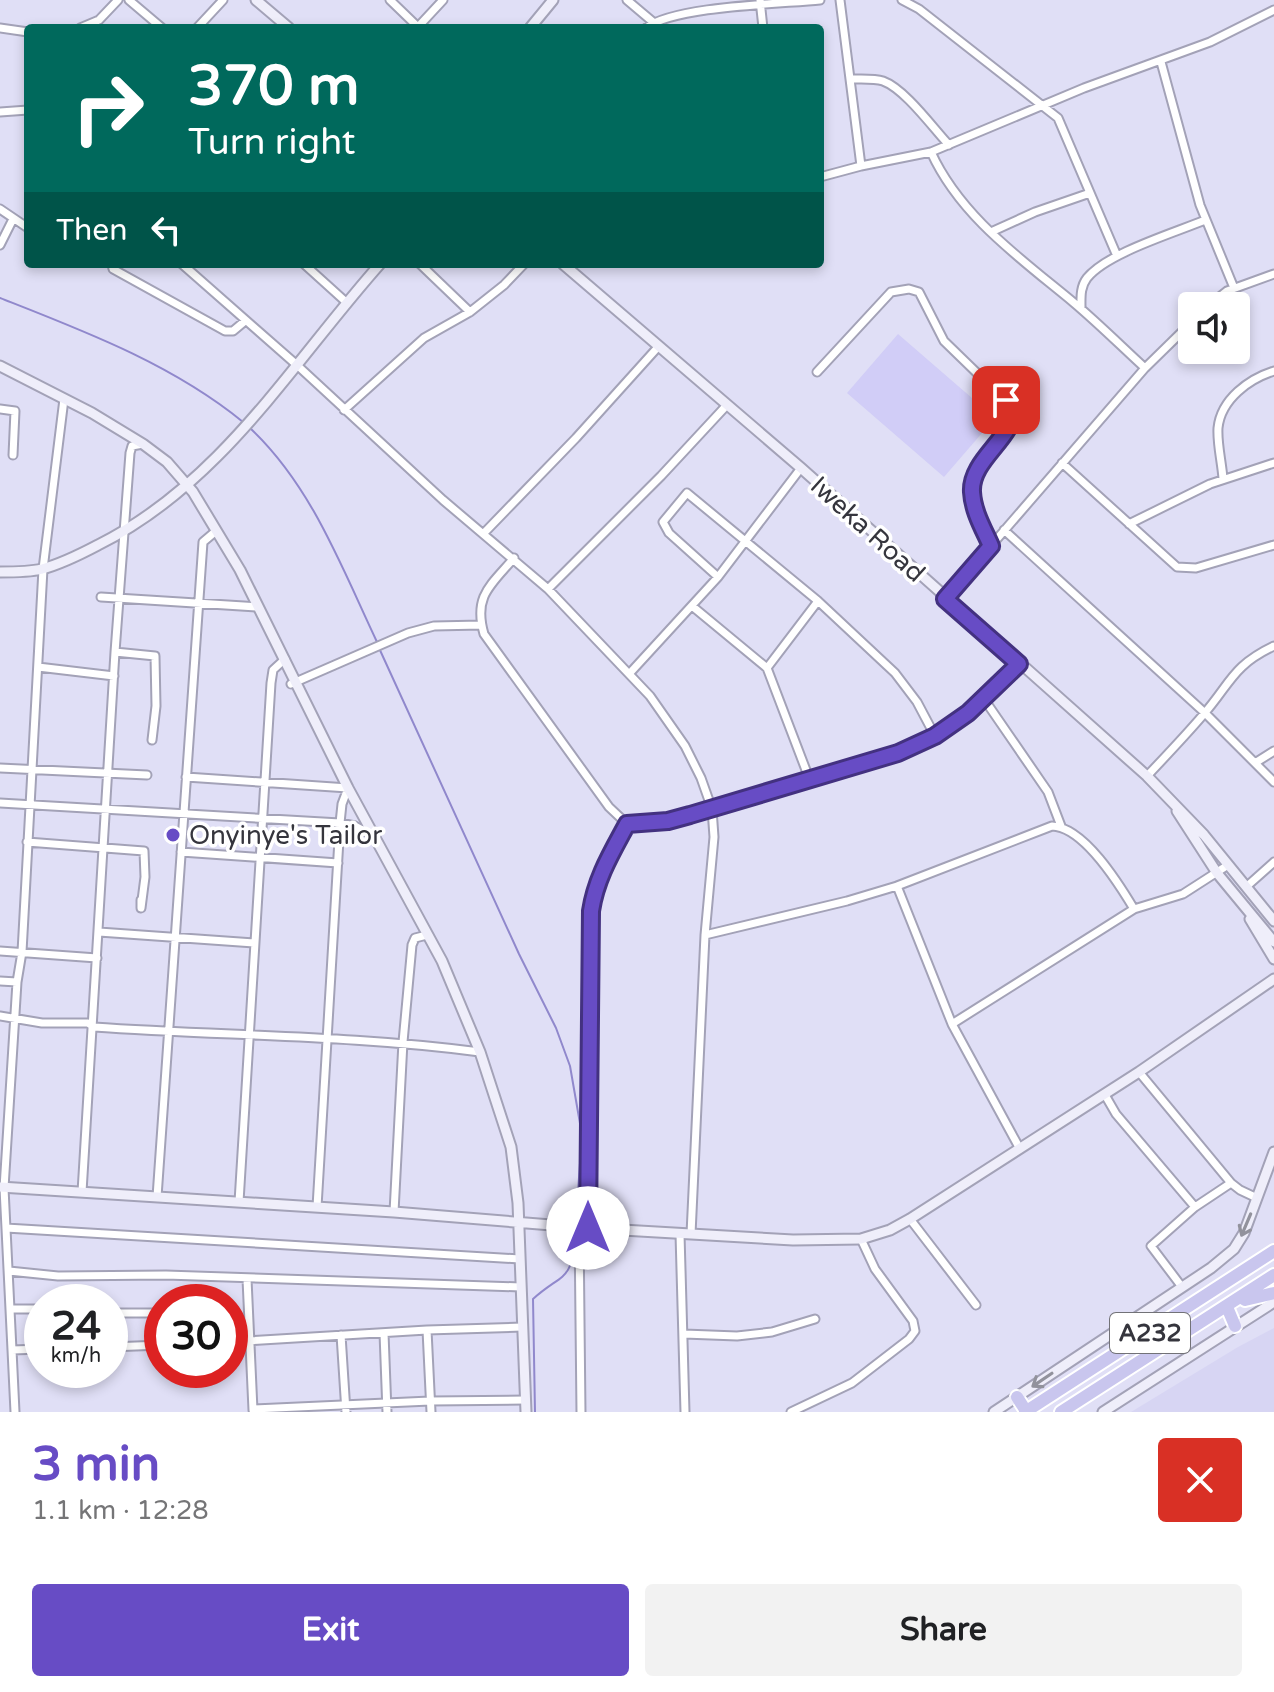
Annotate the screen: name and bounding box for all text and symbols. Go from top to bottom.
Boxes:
text: 370 m [188,53,359,120]
icon: right [56,56,160,160]
text: Turn right [188,121,355,164]
icon: left [144,208,188,252]
text: Then [56,212,128,249]
map controls [1178,292,1250,364]
button: sound [1178,292,1250,364]
pin [972,366,1040,434]
icon: arrive [984,378,1028,422]
street label: Iweka Road [804,470,931,589]
place label: Onyinye's Tailor [189,820,382,851]
marker: Onyinye's Tailor [164,826,182,844]
position arrow [546,1186,630,1270]
one-way arrow [1238,1212,1253,1237]
speed limit sign: 30 [144,1284,248,1388]
text: 24 [51,1302,101,1350]
road number: A232 [1110,1313,1190,1353]
text: km/h [51,1344,101,1368]
one-way arrow [1031,1373,1054,1389]
text: 3 min [32,1436,160,1494]
button: close [1158,1438,1242,1522]
text: 1.1 km · 12:28 [32,1495,209,1526]
button: Exit [32,1584,629,1676]
button: Share [645,1584,1242,1676]

